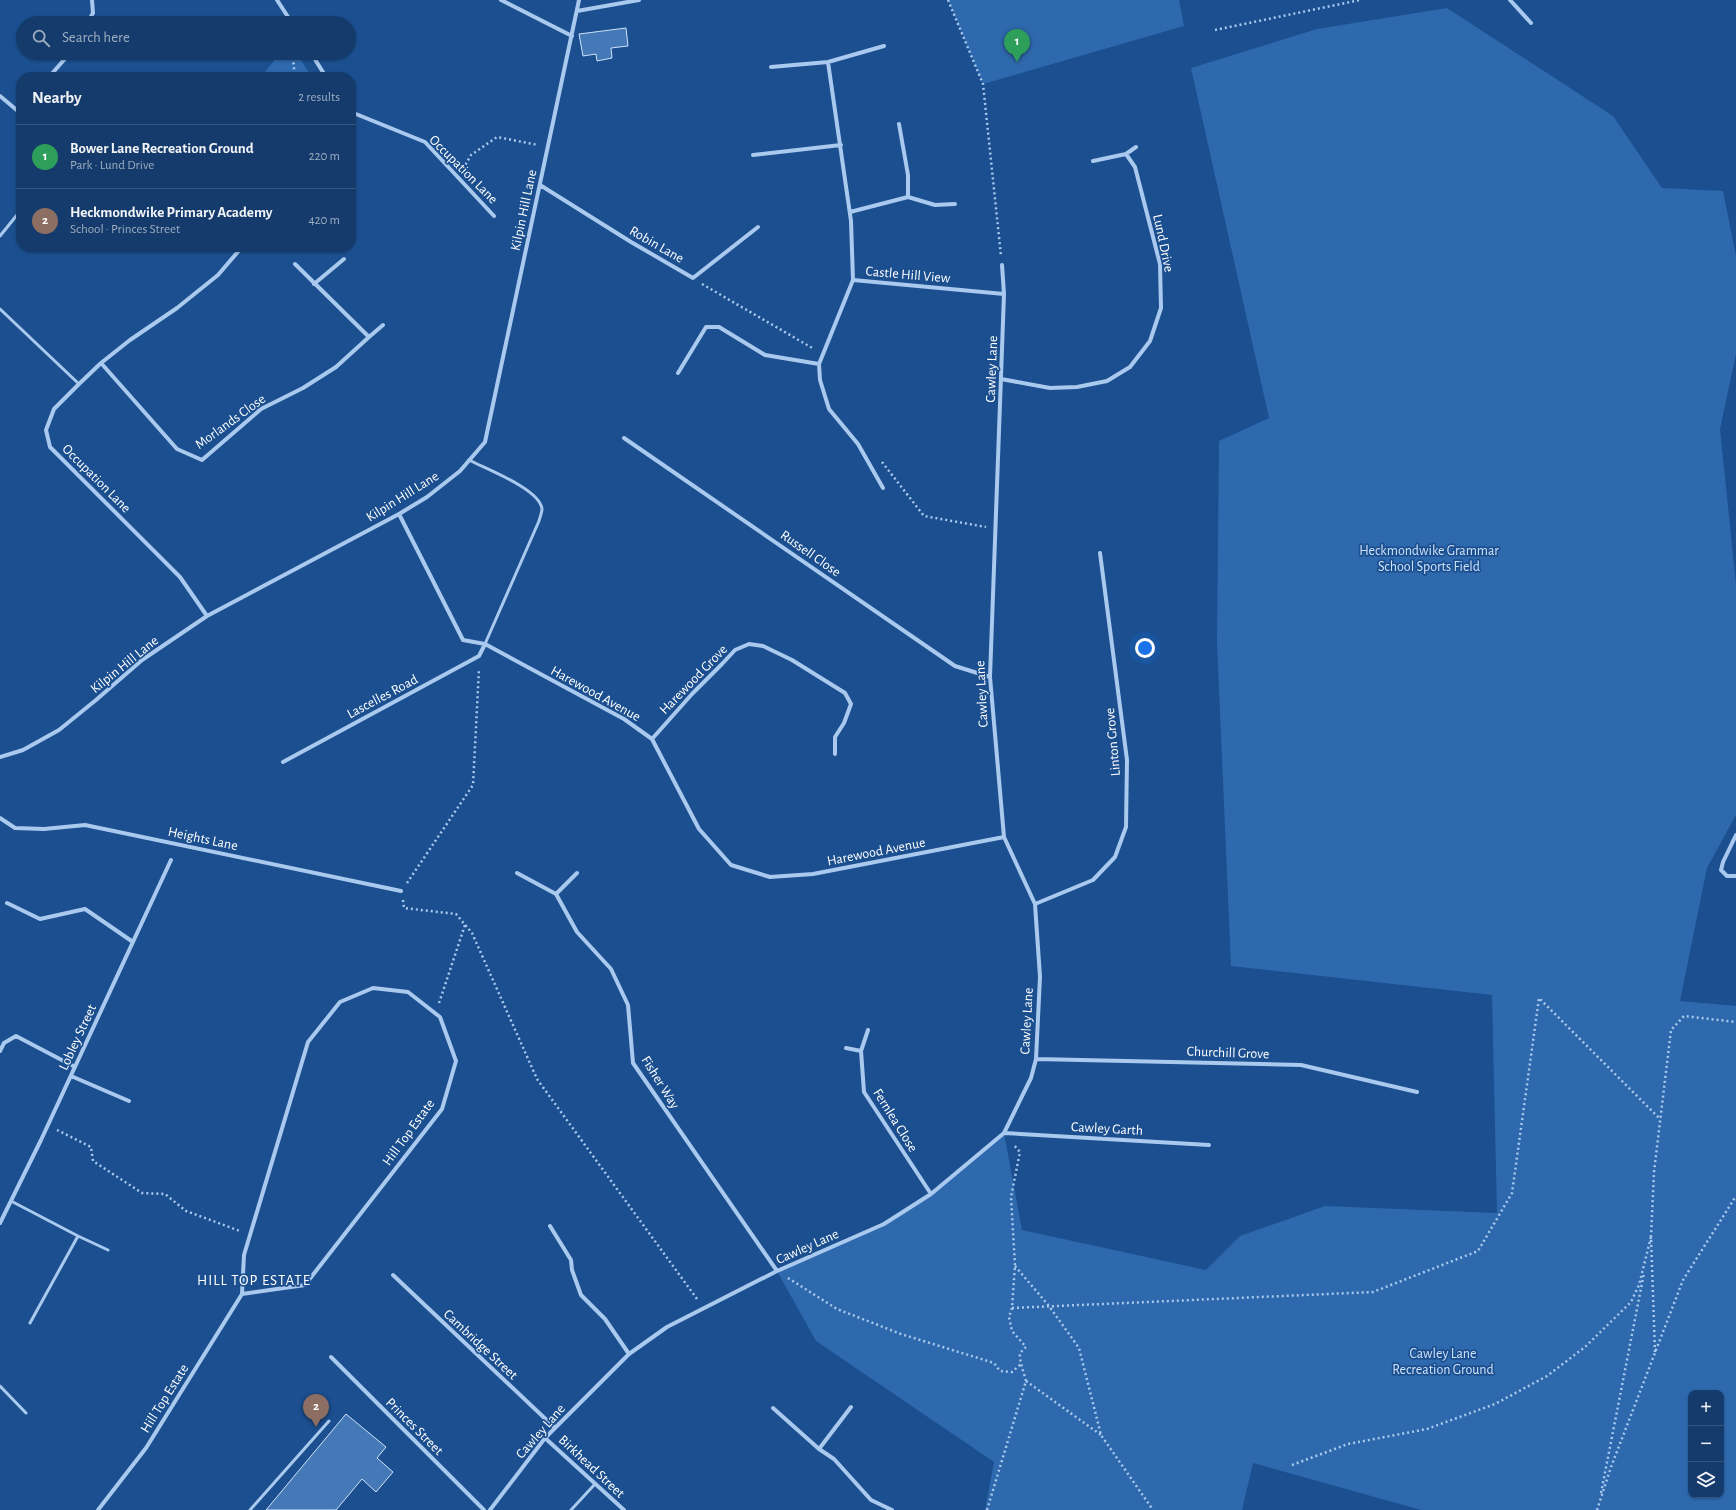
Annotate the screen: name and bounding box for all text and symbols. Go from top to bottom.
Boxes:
search box [16,16,356,60]
icon: search [30,27,52,49]
pin: 1 [1004,29,1030,62]
text: Search here [62,30,130,45]
text: Nearby [32,89,82,106]
text: 2 results [298,91,340,104]
street label: Occupation Lane [426,133,500,207]
text: Bower Lane Recreation Ground [70,141,254,156]
text: 1 [43,150,47,163]
text: 220 m [309,150,340,163]
text: Park · Lund Drive [70,159,154,172]
street label: Kilpin Hill Lane [509,168,539,252]
text: Heckmondwike Primary Academy [70,205,273,220]
street label: Lund Drive [1150,213,1176,273]
text: 2 [42,214,48,227]
text: 420 m [308,214,340,227]
text: School · Princes Street [70,223,180,236]
street label: Robin Lane [627,224,686,266]
street label: Castle Hill View [865,264,951,286]
street label: Cawley Lane [984,335,1000,403]
street label: Morlands Close [193,392,268,452]
street label: Occupation Lane [59,442,133,516]
street label: Kilpin Hill Lane [364,469,441,525]
street label: Russell Close [778,528,843,580]
park label: Heckmondwike Grammar School Sports Field [1359,544,1499,574]
street label: Kilpin Hill Lane [88,633,161,696]
your location [1135,638,1155,658]
street label: Harewood Grove [657,642,730,717]
street label: Cawley Lane [973,660,991,728]
street label: Harewood Avenue [548,664,643,724]
street label: Lascelles Road [345,672,420,721]
street label: Linton Grove [1103,707,1123,777]
street label: Heights Lane [167,825,239,853]
street label: Harewood Avenue [826,836,927,868]
street label: Cawley Lane [1018,987,1036,1055]
street label: Lobley Street [57,1002,99,1072]
street label: Churchill Grove [1186,1045,1270,1061]
street label: Fisher Way [639,1054,682,1111]
street label: Fernlea Close [870,1086,920,1155]
street label: Hill Top Estate [380,1097,437,1168]
street label: Cawley Garth [1071,1120,1143,1138]
street label: Cawley Lane [774,1227,841,1267]
district label: HILL TOP ESTATE [197,1273,311,1288]
street label: Cambridge Street [441,1307,520,1383]
park label: Cawley Lane Recreation Ground [1392,1347,1494,1377]
street label: Hill Top Estate [138,1362,191,1435]
map controls [1688,1390,1724,1498]
button: + [1688,1390,1724,1426]
pin: 2 [303,1394,329,1427]
street label: Princes Street [383,1395,446,1458]
street label: Cawley Lane [513,1402,568,1462]
button: − [1688,1426,1724,1462]
street label: Birkhead Street [556,1433,627,1501]
button: layers [1688,1462,1724,1498]

